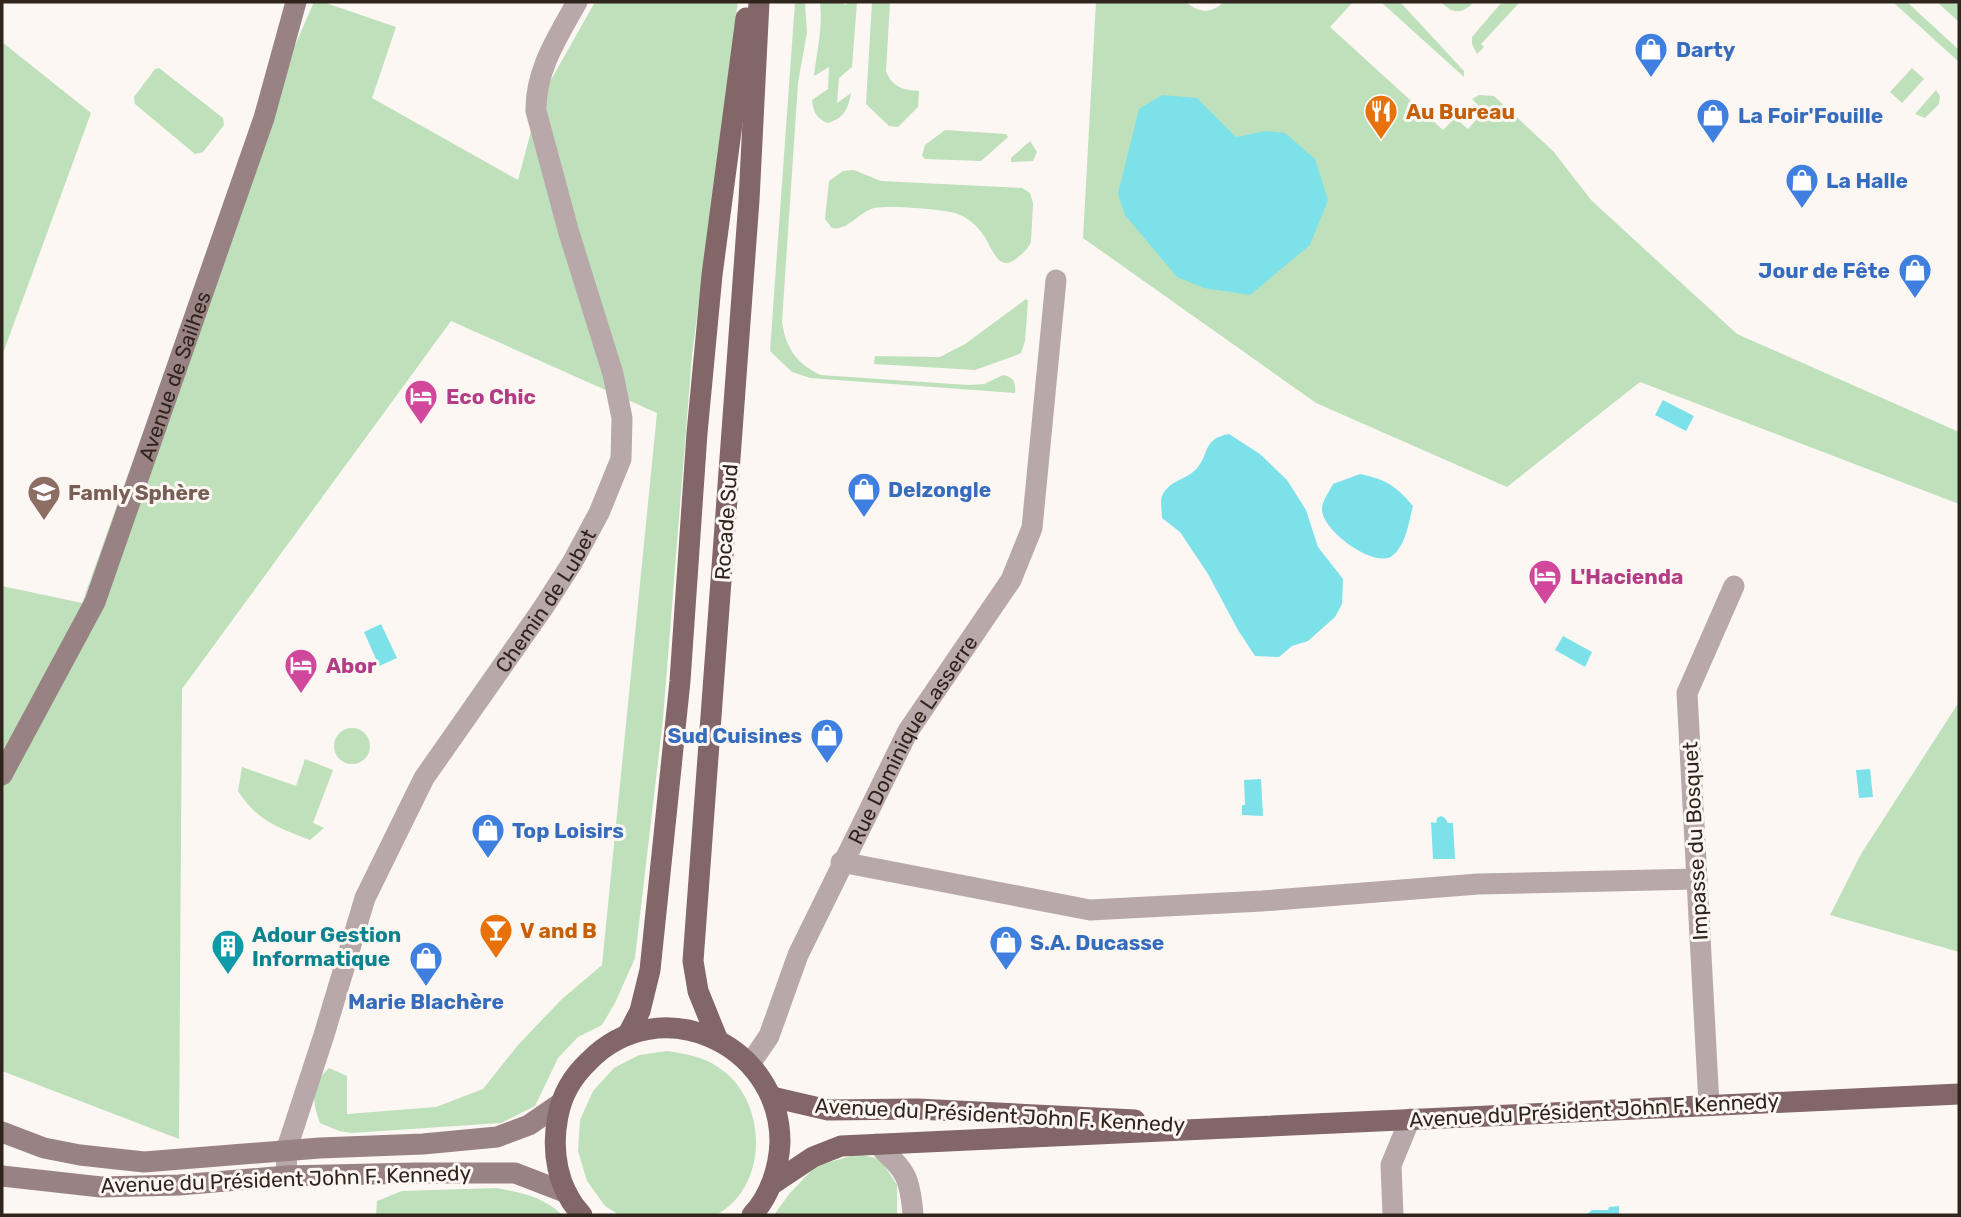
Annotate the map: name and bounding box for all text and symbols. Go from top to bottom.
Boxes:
shop icon: Darty [1632,30,1670,79]
place label: Darty [1676,37,1736,62]
restaurant icon: Au Bureau [1362,92,1400,141]
shop icon: La Foir'Fouille [1694,96,1732,145]
place label: Au Bureau [1406,99,1515,124]
place label: La Foir'Fouille [1738,103,1883,128]
shop icon: La Halle [1783,161,1821,210]
place label: La Halle [1826,168,1908,193]
shop icon: Jour de Fête [1896,251,1934,300]
place label: Jour de Fête [1758,258,1890,283]
street label: Avenue de Sailhes [133,288,215,464]
hotel icon: Eco Chic [402,377,440,426]
place label: Eco Chic [446,384,536,409]
street label: Rocade Sud [709,463,743,581]
shop icon: Delzongle [845,470,883,519]
school or university icon: Famly Sphère [25,473,63,522]
place label: Delzongle [888,477,991,502]
place label: Famly Sphère [68,480,210,505]
street label: Chemin de Lubet [490,524,601,677]
hotel icon: L'Hacienda [1526,557,1564,606]
place label: L'Hacienda [1570,564,1683,589]
street label: Rue Dominique Lasserre [842,630,982,848]
hotel icon: Abor [282,646,320,695]
place label: Abor [326,653,377,678]
shop icon: Sud Cuisines [808,716,846,765]
place label: Sud Cuisines [667,723,802,748]
street label: Impasse du Bosquet [1677,741,1713,941]
shop icon: Top Loisirs [469,811,507,860]
place label: Top Loisirs [512,818,624,843]
bar icon: V and B [477,911,515,960]
place label: V and B [520,918,597,943]
place label: Adour Gestion Informatique [252,922,401,971]
shop icon: S.A. Ducasse [987,923,1025,972]
building icon: Adour Gestion Informatique [209,927,247,976]
place label: S.A. Ducasse [1030,930,1164,955]
shop icon: Marie Blachère [407,939,445,988]
place label: Marie Blachère [348,989,504,1014]
street label: Avenue du Président John F. Kennedy [1408,1088,1780,1132]
street label: Avenue du Président John F. Kennedy [814,1093,1186,1137]
street label: Avenue du Président John F. Kennedy [100,1160,472,1198]

